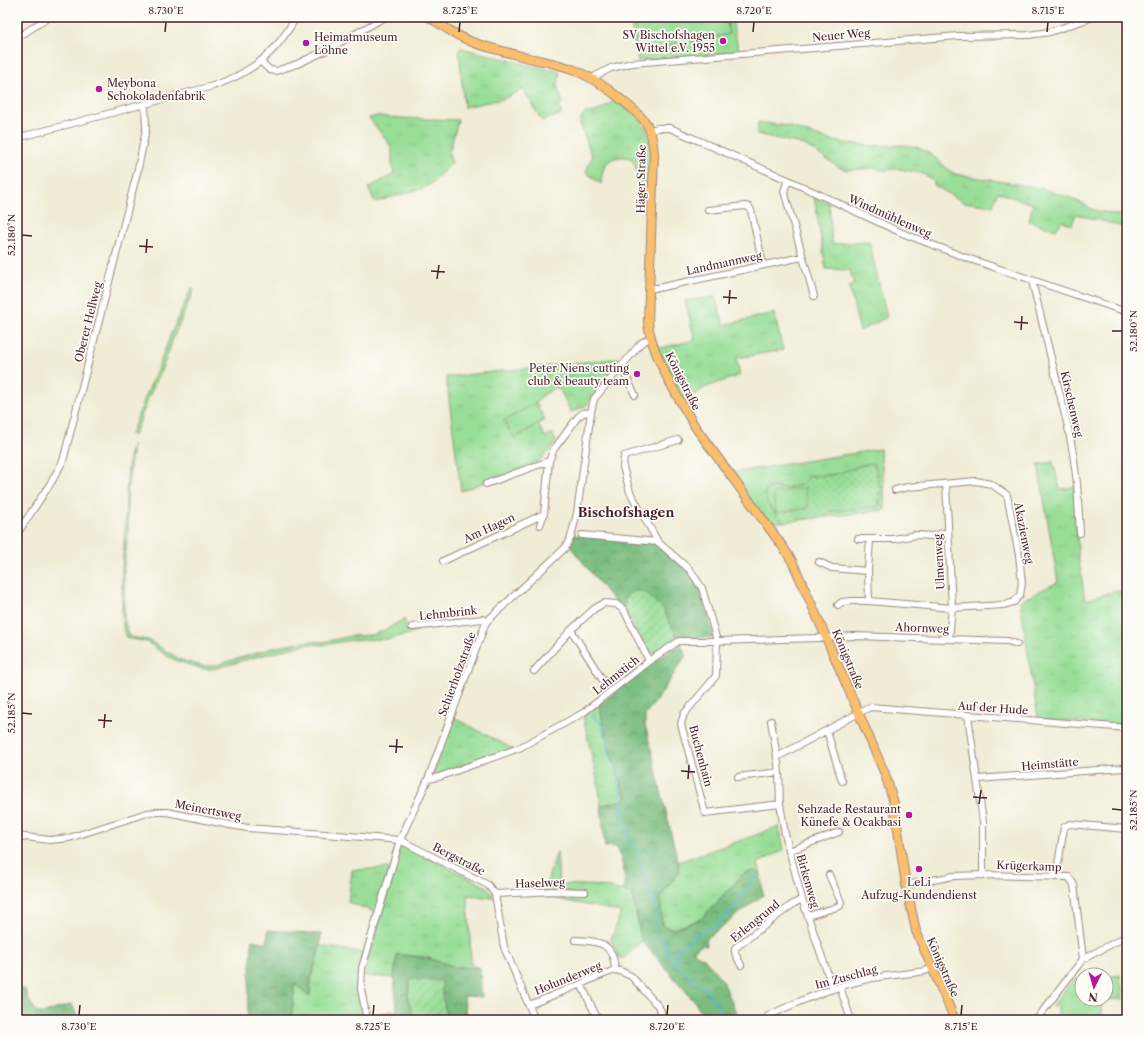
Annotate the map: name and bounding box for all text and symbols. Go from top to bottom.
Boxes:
text: 8.730°E [148,4,184,17]
text: 8.725°E [443,4,477,17]
text: 8.720°E [736,4,772,17]
text: 8.715°E [1031,4,1065,17]
street label: Neuer Weg [812,25,871,44]
place label: SV Bischofshagen Wittel e.V. 1955 [623,28,715,55]
place label: Heimatmuseum Löhne [314,30,398,57]
marker: SV Bischofshagen Wittel e.V. 1955 [718,36,728,46]
marker: Heimatmuseum Löhne [301,38,311,48]
place label: Meybona Schokoladenfabrik [107,76,206,103]
marker: Meybona Schokoladenfabrik [94,84,104,94]
street label: Häger Straße [633,144,649,214]
street label: Windmühlenweg [845,191,934,241]
text: 52.180°N [5,214,18,256]
street label: Landmannweg [685,248,763,278]
street label: Oberer Hellweg [71,280,105,364]
text: 52.180°N [1127,310,1140,352]
street label: Königstraße [662,349,704,413]
place label: Peter Niens cutting club & beauty team [528,361,630,388]
marker: Peter Niens cutting club & beauty team [632,369,642,379]
street label: Kirschenweg [1058,370,1086,439]
street label: Akazienweg [1011,500,1037,565]
district label: Bischofshagen [578,504,674,520]
street label: Am Hagen [460,510,517,546]
street label: Ulmenweg [931,534,947,590]
street label: Lehmbrink [418,603,478,623]
street label: Ahornweg [894,620,949,636]
street label: Königstraße [829,627,867,691]
street label: Schierholzstraße [435,630,479,718]
street label: Lehmstich [590,652,642,697]
text: 52.185°N [5,693,18,733]
street label: Auf der Hude [956,698,1029,717]
street label: Buchenhain [686,724,716,788]
street label: Heimstätte [1021,755,1079,773]
text: 52.185°N [1127,790,1140,830]
street label: Meinertsweg [174,797,243,823]
place label: Sehzade Restaurant Künefe & Ocakbasi [798,802,902,829]
marker: Sehzade Restaurant Künefe & Ocakbasi [904,810,914,820]
street label: Bergstraße [430,840,488,878]
street label: Birkenweg [794,853,822,910]
street label: Krügerkamp [996,858,1062,874]
marker: LeLi Aufzug-Kundendienst [914,864,924,874]
street label: Haselweg [515,875,565,891]
place label: LeLi Aufzug-Kundendienst [860,875,977,902]
street label: Erlengrund [728,897,783,945]
street label: Königstraße [924,935,962,999]
street label: Holunderweg [532,958,604,998]
street label: Im Zuschlag [813,962,879,992]
north arrow [1074,967,1114,1007]
text: N [1087,990,1099,1004]
text: 8.730°E [61,1020,97,1033]
text: 8.725°E [356,1020,390,1033]
text: 8.720°E [649,1020,685,1033]
text: 8.715°E [944,1020,978,1033]

